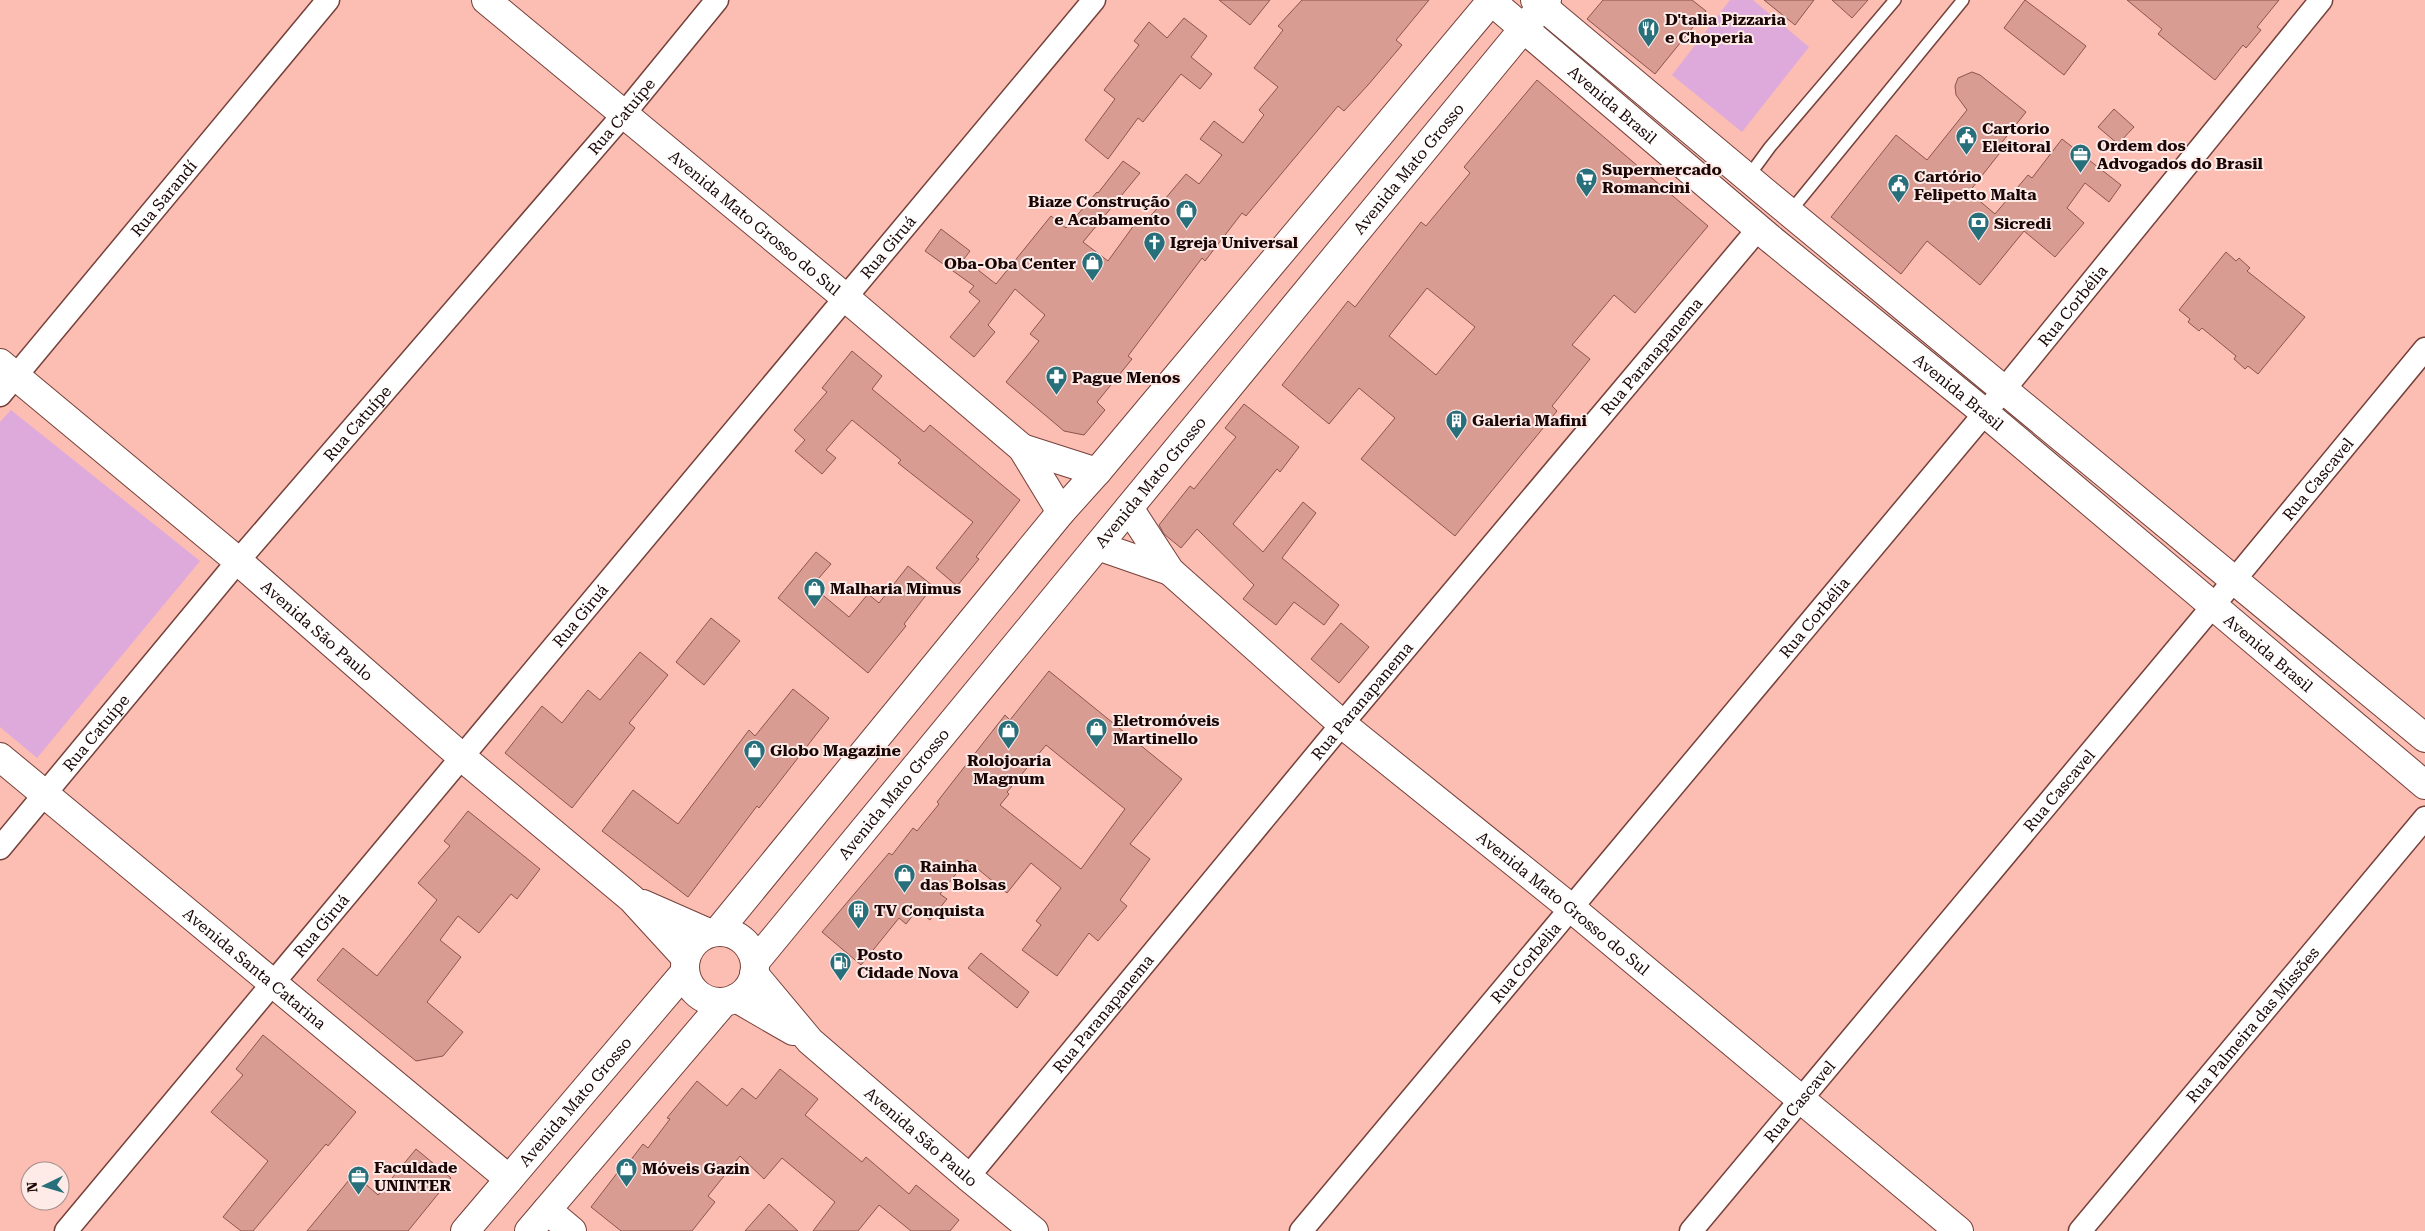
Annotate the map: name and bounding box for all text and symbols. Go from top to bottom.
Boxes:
place label: D'talia Pizzaria e Choperia [1665,10,1786,47]
restaurant icon: D'talia Pizzaria e Choperia [1637,16,1661,47]
street label: Avenida Brasil [1564,62,1661,148]
street label: Rua Catuípe [584,74,659,159]
street label: Avenida Mato Grosso [1349,99,1468,238]
place label: Cartorio Eleitoral [1982,119,2051,156]
public building icon: Cartorio Eleitoral [1954,125,1978,156]
place label: Ordem dos Advogados do Brasil [2097,136,2264,173]
office icon: Ordem dos Advogados do Brasil [2069,142,2093,173]
street label: Avenida Mato Grosso do Sul [665,146,844,299]
street label: Rua Sarandí [127,156,201,240]
place label: Supermercado Romancini [1602,160,1722,197]
supermarket icon: Supermercado Romancini [1574,166,1598,197]
place label: Cartório Felipetto Malta [1914,167,2037,204]
public building icon: Cartório Felipetto Malta [1886,173,1910,204]
place label: Biaze Construção e Acabamento [1028,192,1170,229]
shop icon: Biaze Construção e Acabamento [1174,198,1198,229]
bank icon: Sicredi [1966,211,1990,242]
street label: Rua Giruá [856,212,920,283]
place label: Sicredi [1994,214,2052,233]
church icon: Igreja Universal [1142,230,1166,261]
place label: Igreja Universal [1170,233,1299,252]
shop icon: Oba-Oba Center [1080,251,1104,282]
place label: Oba-Oba Center [944,254,1076,273]
street label: Rua Corbélia [2034,261,2112,350]
street label: Rua Paranapanema [1597,294,1707,419]
street label: Avenida Brasil [1910,350,2007,435]
pharmacy icon: Pague Menos [1044,365,1068,396]
place label: Pague Menos [1072,368,1180,387]
street label: Rua Catuípe [320,382,395,465]
building icon: Galeria Mafini [1444,408,1468,439]
place label: Galeria Mafini [1472,411,1587,430]
street label: Avenida Mato Grosso [1091,413,1210,551]
street label: Rua Cascavel [2279,434,2358,524]
street label: Rua Corbélia [1775,573,1854,662]
shop icon: Malharia Mimus [802,576,826,607]
street label: Avenida São Paulo [257,577,377,685]
place label: Malharia Mimus [830,579,961,598]
street label: Rua Giruá [549,580,612,651]
street label: Avenida Brasil [2220,610,2317,696]
street label: Rua Paranapanema [1308,638,1417,764]
street label: Rua Catuípe [59,691,134,775]
place label: Eletromóveis Martinello [1113,711,1220,748]
shop icon: Eletromóveis Martinello [1085,717,1109,748]
shop icon: Rolojoaria Magnum [997,719,1021,750]
street label: Avenida Mato Grosso [835,725,953,863]
shop icon: Globo Magazine [742,738,766,769]
place label: Globo Magazine [770,741,901,760]
street label: Rua Cascavel [2020,746,2099,836]
place label: Rolojoaria Magnum [967,751,1052,788]
street label: Avenida Mato Grosso do Sul [1473,827,1653,979]
place label: Rainha das Bolsas [920,857,1006,894]
shop icon: Rainha das Bolsas [892,863,916,894]
street label: Rua Giruá [290,890,353,961]
building icon: TV Conquista [846,898,870,929]
place label: TV Conquista [874,901,985,920]
street label: Avenida Santa Catarina [179,904,330,1034]
street label: Rua Corbélia [1487,918,1565,1007]
street label: Rua Palmeira das Missões [2182,943,2324,1107]
place label: Posto Cidade Nova [857,945,959,982]
fuel station icon: Posto Cidade Nova [829,951,853,982]
street label: Rua Paranapanema [1049,951,1158,1077]
street label: Avenida Mato Grosso [515,1033,636,1170]
street label: Rua Cascavel [1760,1057,1839,1146]
street label: Avenida São Paulo [861,1083,981,1191]
shop icon: Móveis Gazin [614,1156,638,1187]
place label: Faculdade UNINTER [374,1158,457,1195]
place label: Móveis Gazin [642,1159,750,1178]
north arrow [20,1161,70,1211]
office icon: Faculdade UNINTER [346,1164,370,1195]
text: N [24,1181,40,1193]

